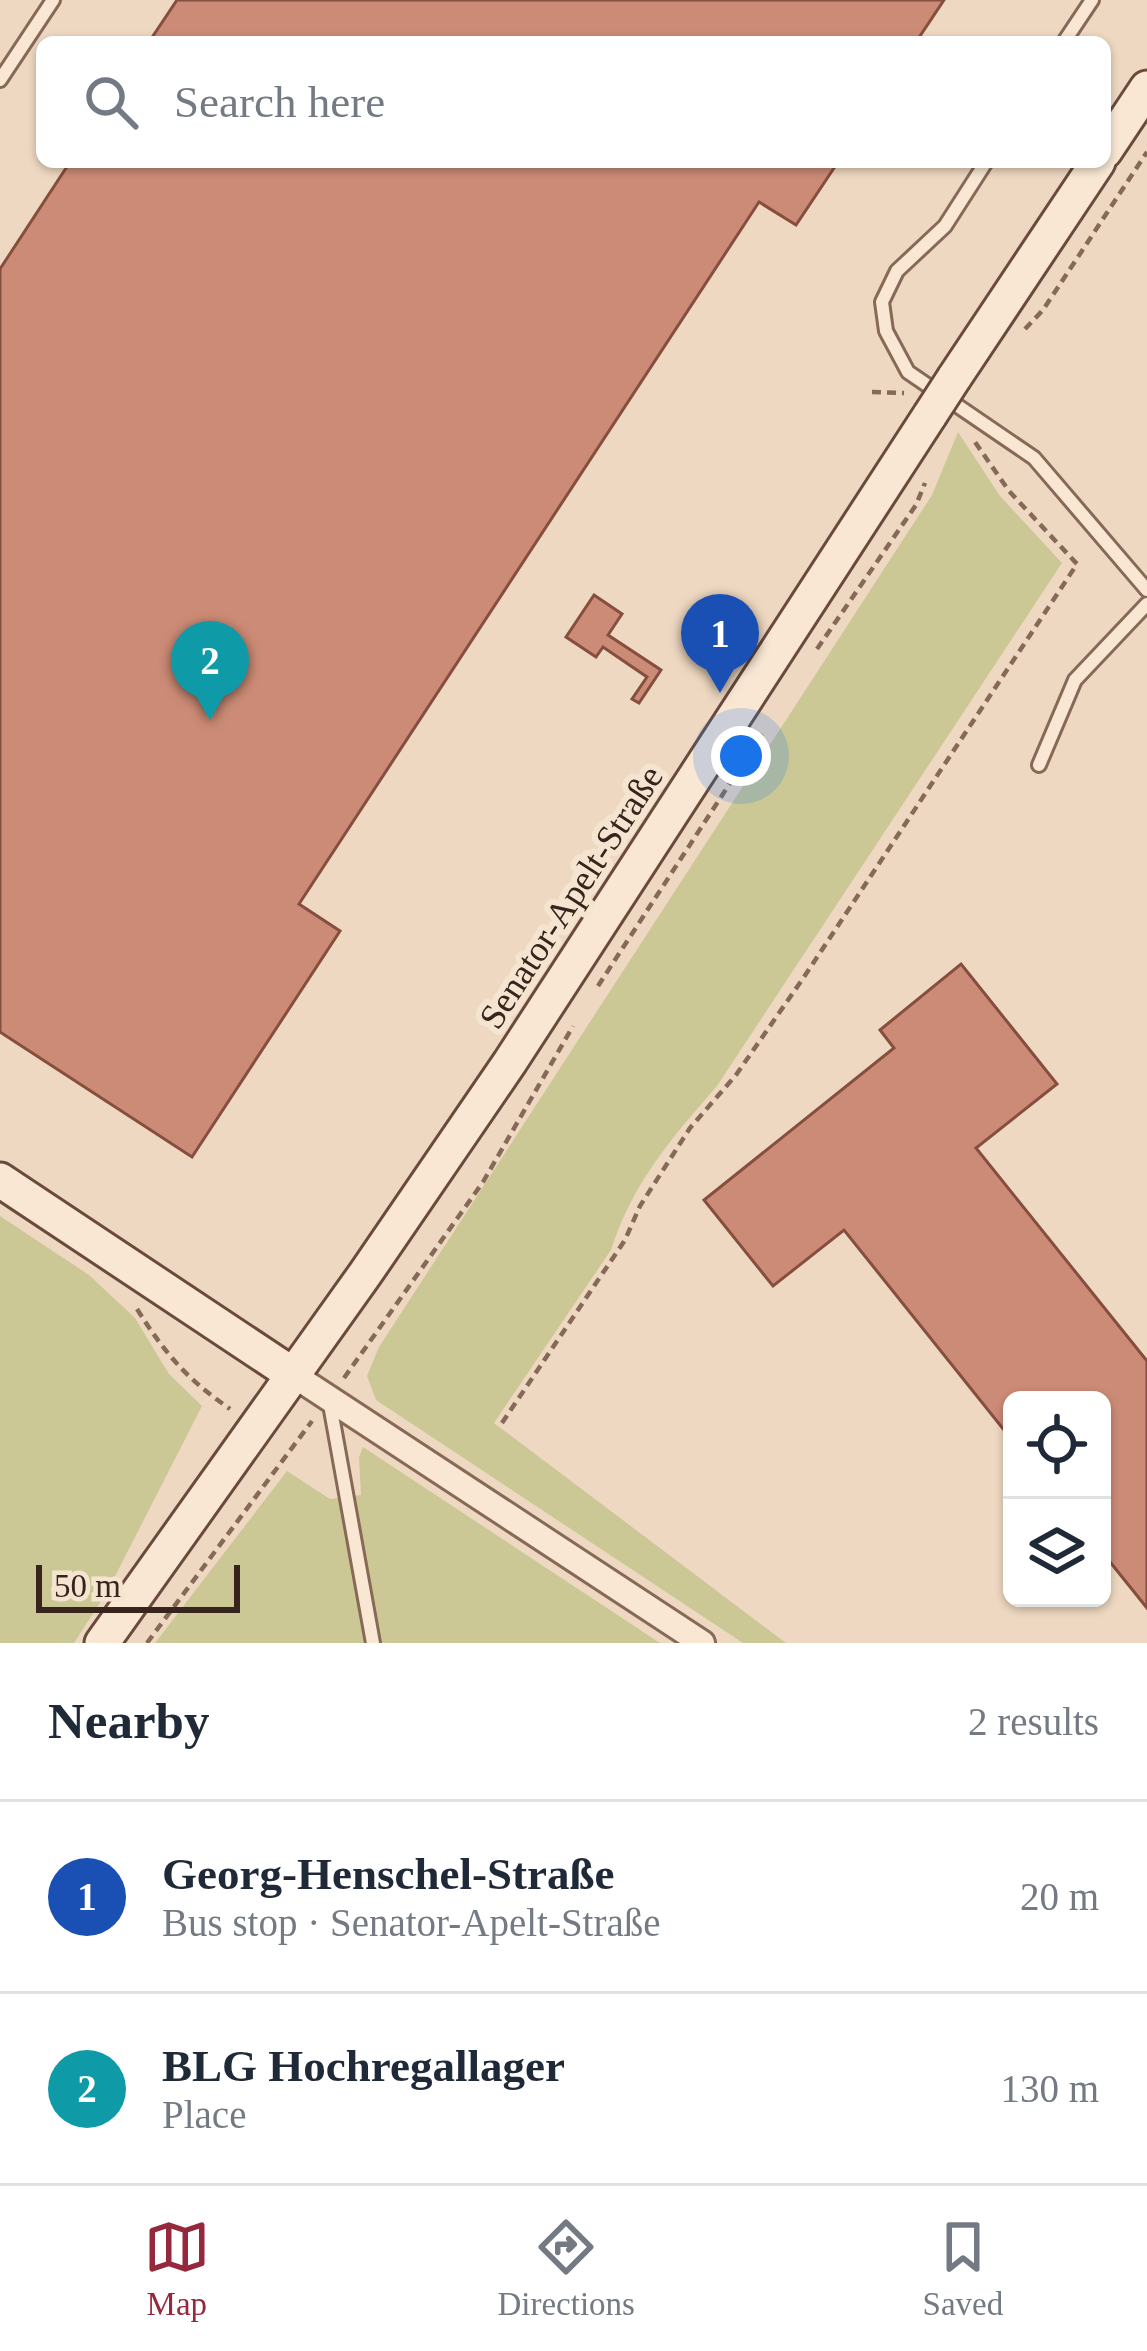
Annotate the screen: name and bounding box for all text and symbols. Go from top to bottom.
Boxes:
search box [36,36,1111,168]
icon: search [78,69,144,135]
text: Search here [174,77,385,127]
pin: 1 [681,594,759,693]
pin: 2 [171,621,249,720]
your location [711,726,771,786]
street label: Senator-Apelt-Straße [471,758,671,1036]
map controls [1003,1391,1111,1607]
button: locate [1003,1391,1111,1499]
button: layers [1003,1499,1111,1607]
scale bar [36,1559,240,1612]
text: 50 m [54,1568,121,1604]
text: Nearby [48,1693,209,1749]
text: 2 results [968,1700,1099,1743]
text: Georg-Henschel-Straße [162,1849,614,1899]
text: 1 [77,1875,97,1918]
text: 20 m [1020,1875,1099,1918]
text: Bus stop · Senator-Apelt-Straße [162,1901,661,1944]
text: BLG Hochregallager [162,2041,565,2091]
text: 2 [77,2067,97,2110]
text: 130 m [1000,2067,1099,2110]
text: Place [162,2093,246,2136]
tab: Map [144,2214,210,2323]
tab: Directions [497,2214,635,2323]
tab: Saved [923,2214,1003,2323]

